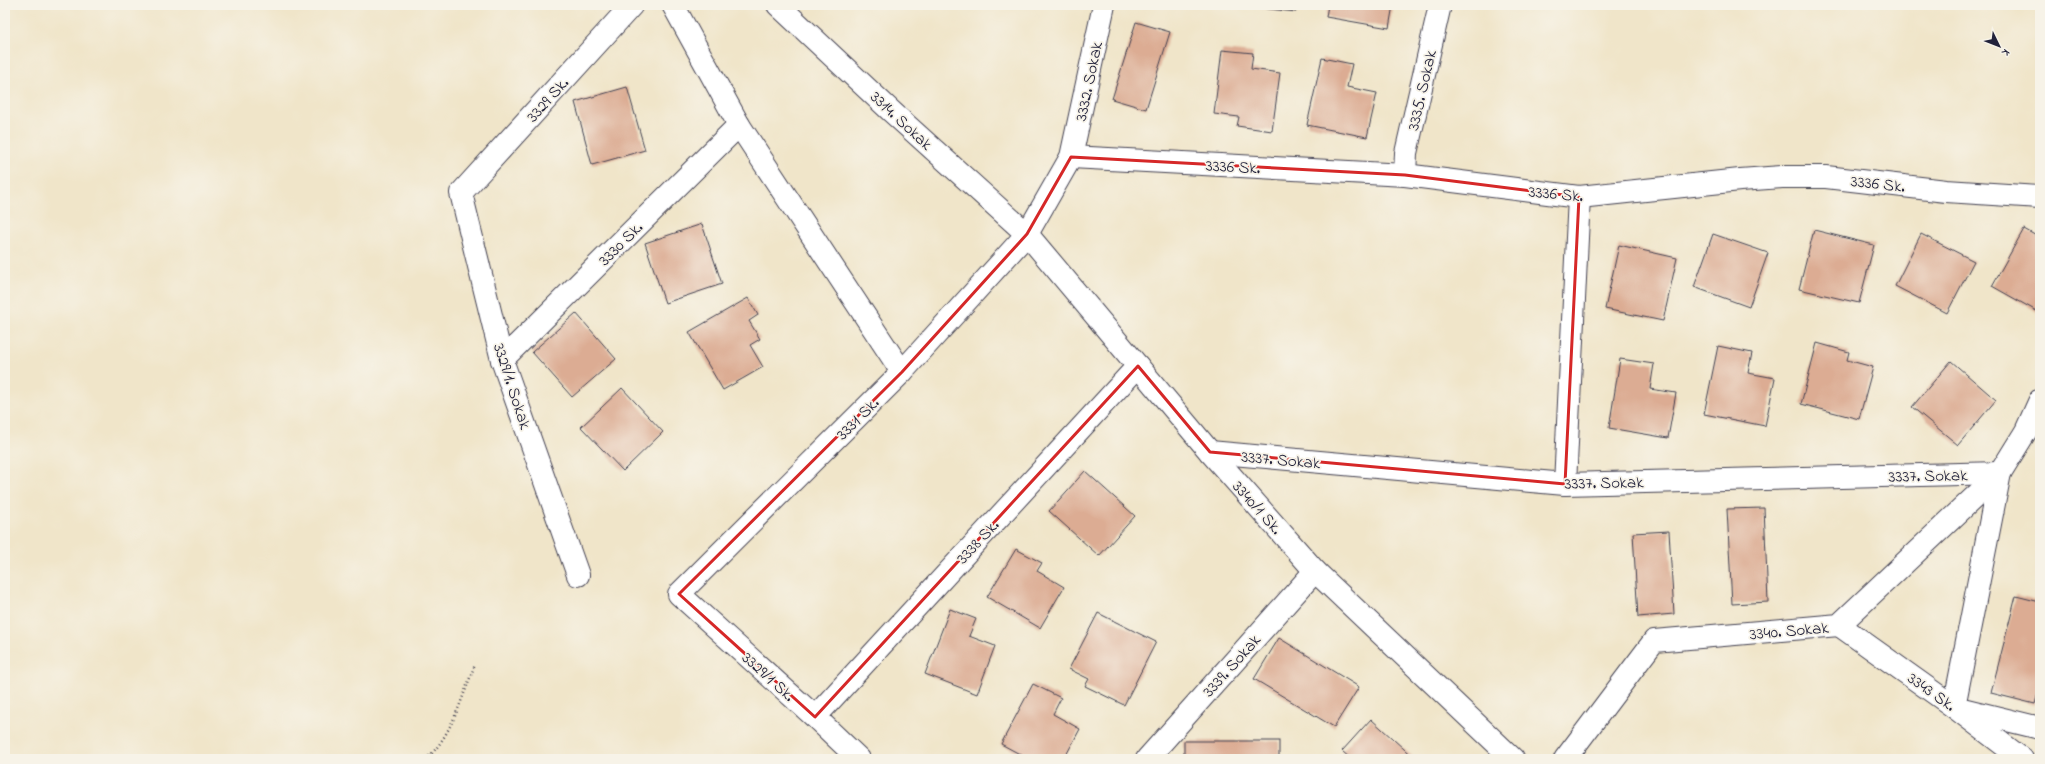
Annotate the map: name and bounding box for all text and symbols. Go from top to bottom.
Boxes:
north arrow [1979,26,2019,66]
street label: 3332. Sokak [1069,39,1110,123]
text: K [1997,45,2013,60]
street label: 3335. Sokak [1401,47,1444,133]
street label: 3329 Sk. [521,71,576,128]
street label: 3314. Sokak [864,86,938,157]
street label: 3336 Sk. [1205,154,1261,181]
street label: 3336 Sk. [1849,169,1907,200]
street label: 3336 Sk. [1528,180,1585,209]
street label: 3330 Sk. [593,216,650,272]
street label: 3329/1. Sokak [486,340,537,433]
street label: 3331 Sk. [831,391,886,446]
street label: 3337. Sokak [1240,445,1322,476]
street label: 3337. Sokak [1888,463,1968,490]
street label: 3337. Sokak [1564,470,1644,497]
street label: 3340/1 Sk. [1226,475,1288,541]
street label: 3338 Sk. [951,514,1006,570]
street label: 3340. Sokak [1748,616,1830,647]
street label: 3339. Sokak [1197,629,1268,703]
street label: 3329/1 Sk. [736,646,801,708]
street label: 3343 Sk. [1902,666,1961,718]

